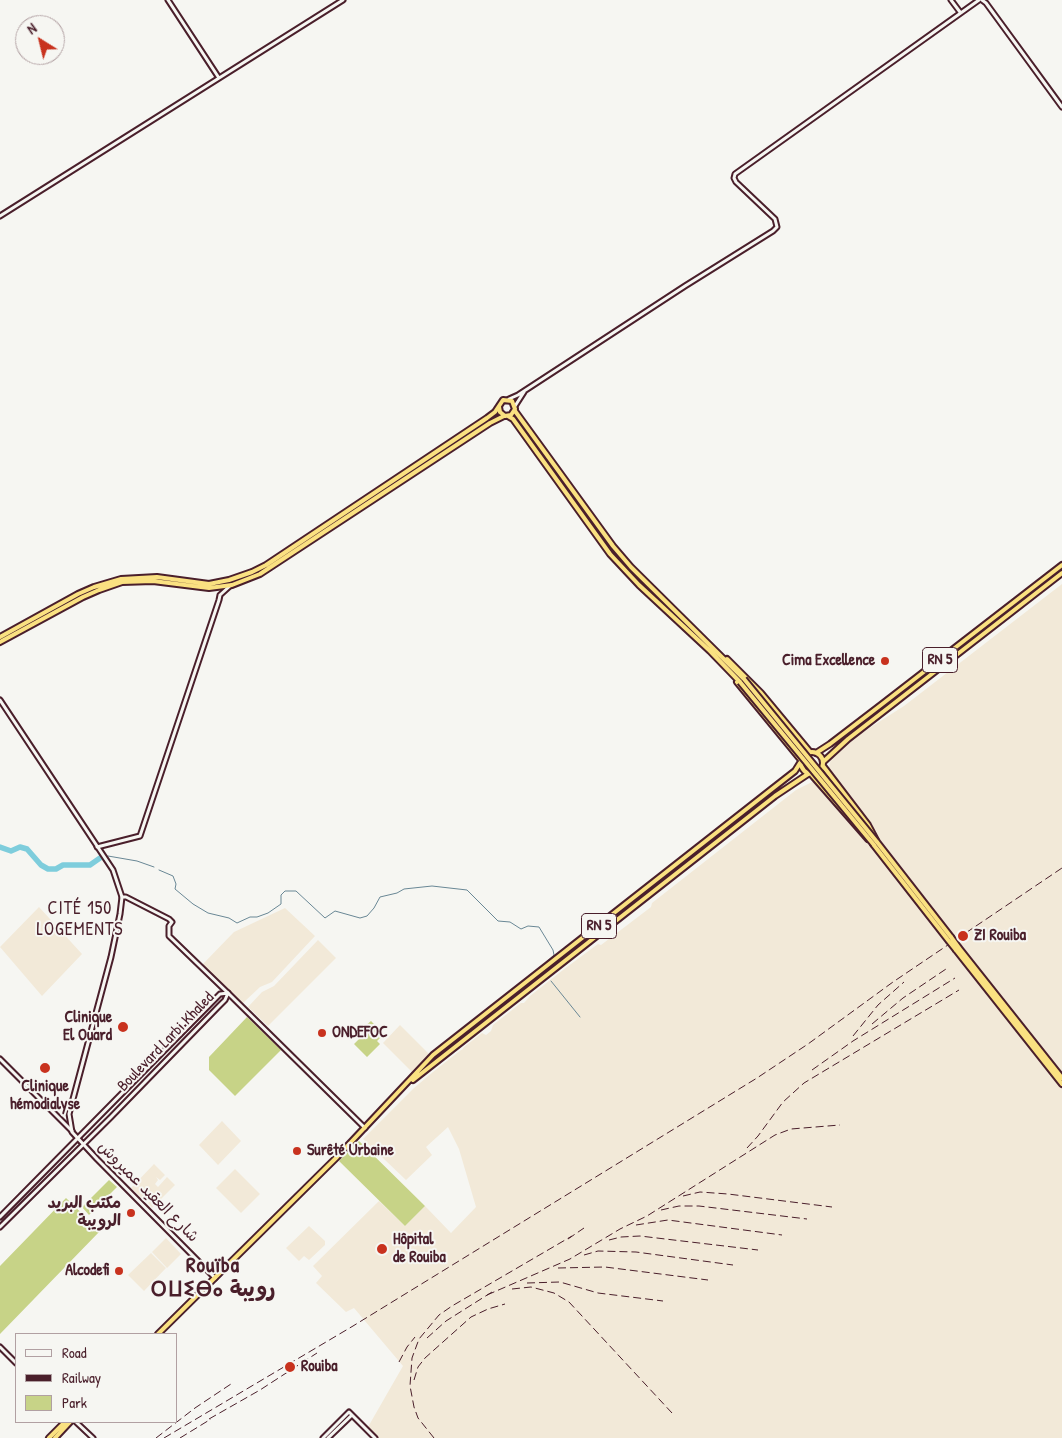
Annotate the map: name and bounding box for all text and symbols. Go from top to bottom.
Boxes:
north arrow [15,15,65,65]
text: N [23,18,40,38]
road number: RN 5 [922,648,958,672]
place label: Cima Excellence [782,651,875,671]
marker: Cima Excellence [879,655,891,667]
district label: CITÉ 150 LOGEMENTS [35,898,125,941]
road number: RN 5 [582,914,616,938]
place label: ZI Rouiba [974,926,1026,946]
marker: ZI Rouiba [956,929,970,943]
street label: Boulevard Larbi Khaled [114,988,218,1096]
place label: Clinique El Ouard [63,1008,112,1046]
marker: Clinique El Ouard [116,1020,130,1034]
place label: ONDEFOC [332,1023,388,1043]
marker: ONDEFOC [316,1027,328,1039]
marker: Clinique hémodialyse [38,1061,52,1075]
place label: Clinique hémodialyse [10,1077,80,1115]
street label: شارع العقيد عميروش [94,1138,202,1246]
place label: Surêté Urbaine [307,1141,394,1161]
marker: Surêté Urbaine [291,1145,303,1157]
place label: مكتب البريد الرويبة [47,1194,121,1232]
marker: مكتب البريد الرويبة [125,1207,137,1219]
place label: Hôpital de Rouiba [393,1230,446,1268]
marker: Hôpital de Rouiba [375,1242,389,1256]
district label: Rouïba ⵔⵡⵉⴱⴰ رويبة [154,1253,272,1303]
place label: Alcodefi [65,1261,109,1281]
marker: Alcodefi [113,1265,125,1277]
legend [15,1333,178,1423]
text: Road [62,1342,87,1363]
place label: Rouiba [301,1357,338,1377]
marker: Rouiba [283,1360,297,1374]
text: Railway [62,1367,101,1388]
text: Park [62,1392,87,1413]

